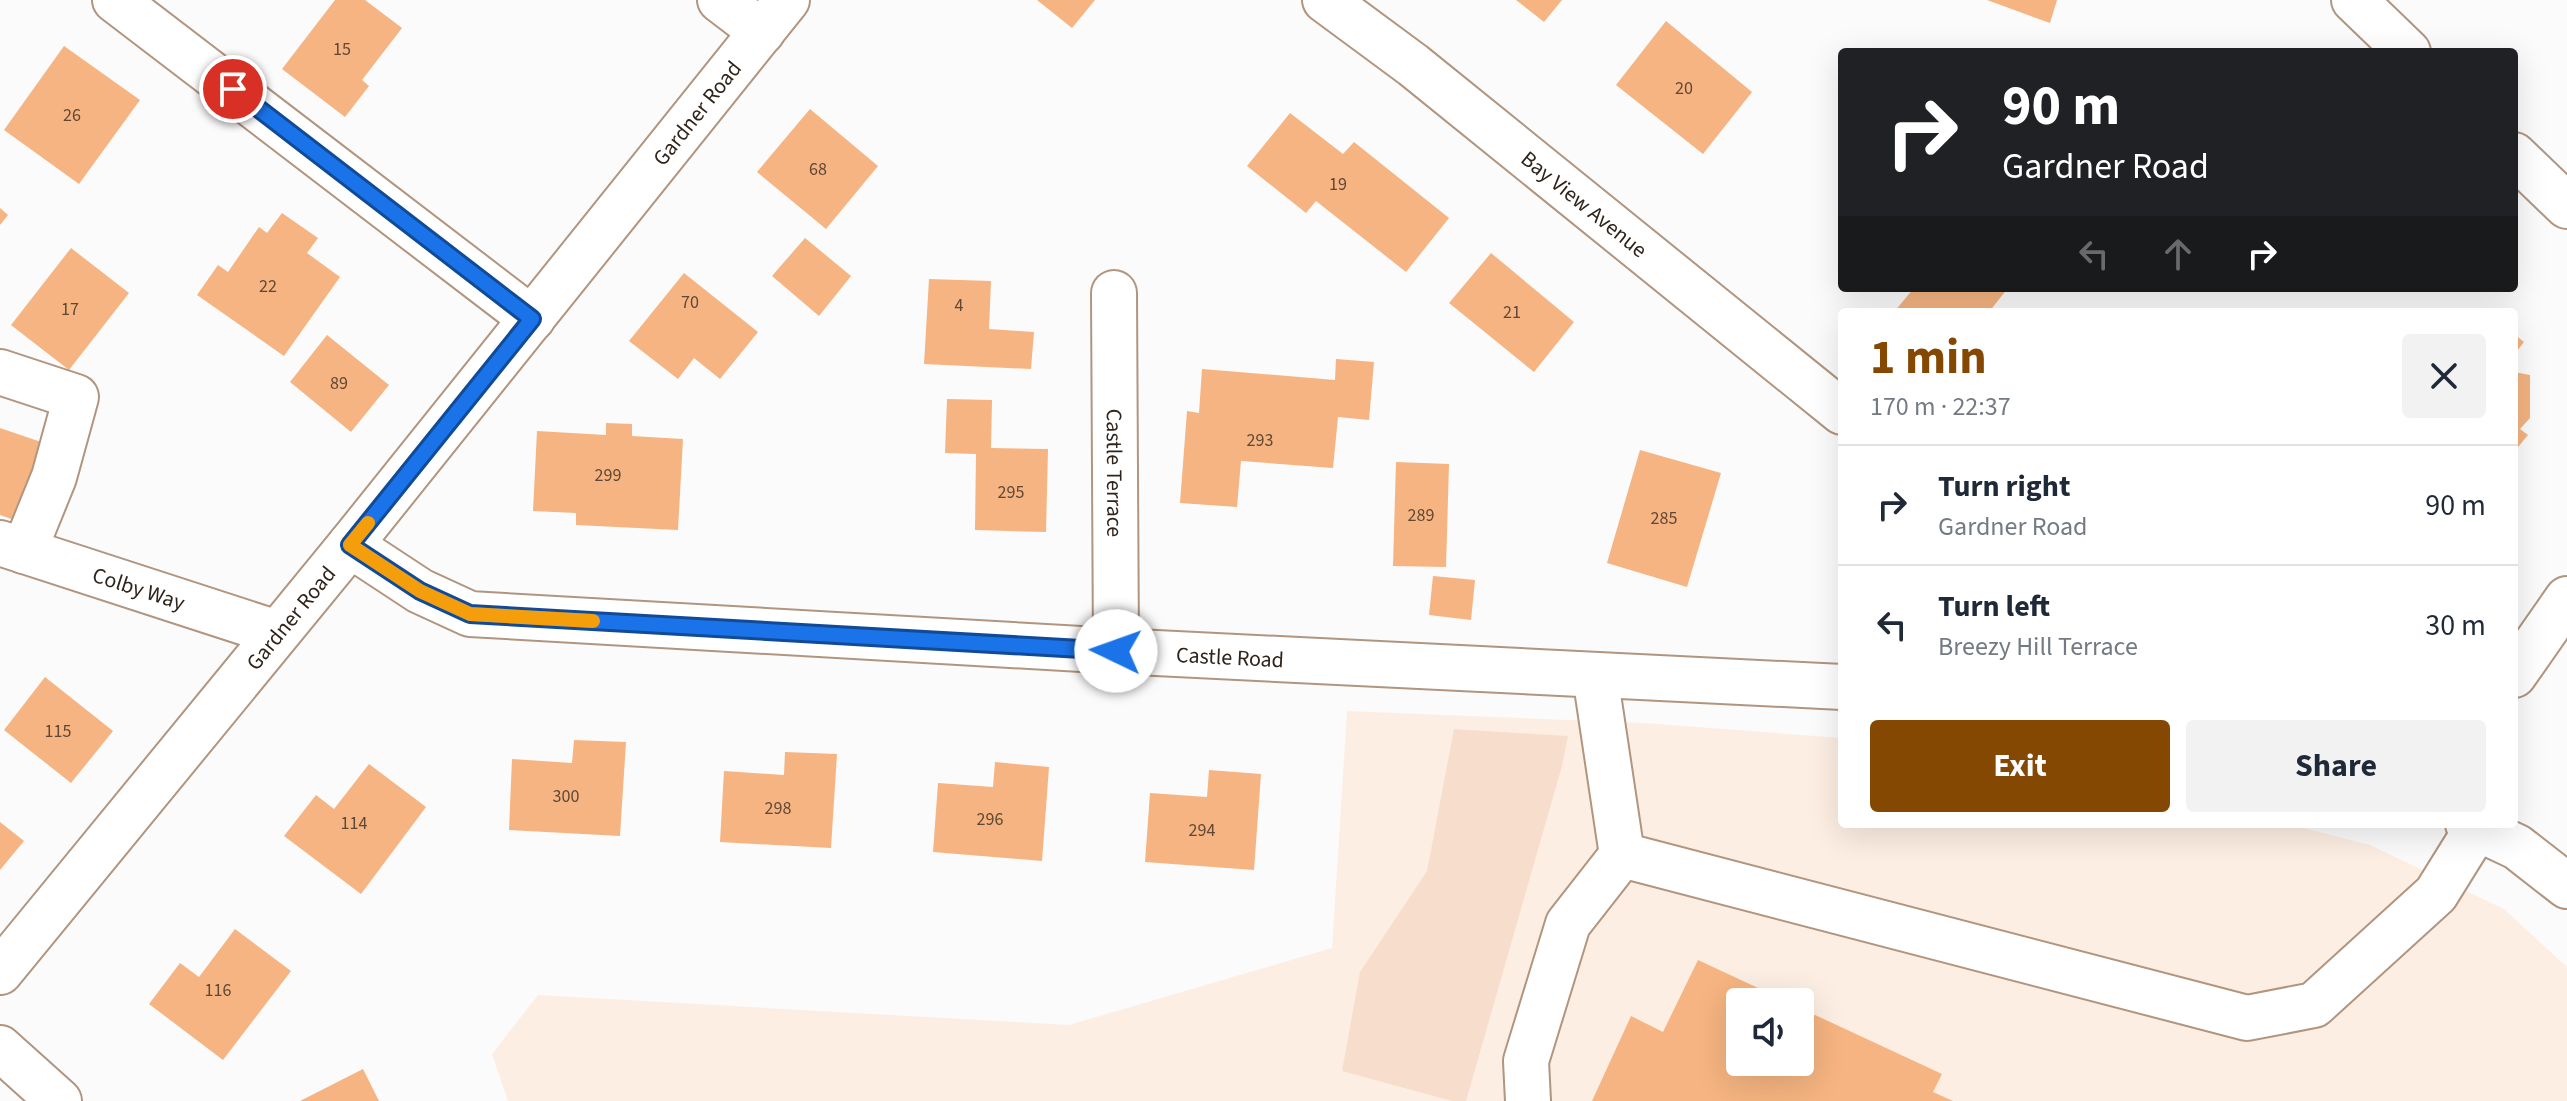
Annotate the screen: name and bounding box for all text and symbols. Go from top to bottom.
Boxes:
house number: 15 [333,37,351,62]
street label: Gardner Road [645,54,749,173]
pin [199,55,267,123]
icon: arrive [211,67,255,111]
text: 90 m [2002,67,2120,146]
house number: 20 [1675,76,1693,101]
icon: right [1870,80,1974,184]
house number: 26 [63,103,81,128]
text: Gardner Road [2002,141,2209,192]
street label: Bay View Avenue [1514,143,1654,266]
house number: 68 [809,157,827,182]
house number: 19 [1329,172,1347,197]
icon: left [2072,232,2116,276]
icon: ahead [2156,232,2200,276]
icon: right [2240,232,2284,276]
house number: 22 [259,274,277,299]
house number: 70 [681,290,699,315]
house number: 4 [955,293,964,318]
house number: 17 [61,297,79,322]
house number: 21 [1503,300,1521,325]
text: 1 min [1870,324,1987,392]
button: close [2402,334,2486,418]
house number: 89 [330,371,348,396]
text: 170 m · 22:37 [1870,388,2011,425]
street label: Castle Terrace [1098,409,1130,537]
house number: 293 [1247,428,1273,453]
house number: 299 [595,463,621,488]
text: Turn right [1938,465,2070,508]
house number: 295 [998,480,1024,505]
icon: right [1870,483,1914,527]
text: 90 m [2425,484,2486,527]
house number: 289 [1408,503,1434,528]
house number: 285 [1651,506,1677,531]
text: Gardner Road [1938,508,2087,545]
street label: Colby Way [88,559,189,619]
street label: Gardner Road [239,559,344,678]
text: Turn left [1938,585,2050,628]
icon: left [1870,603,1914,647]
text: 30 m [2425,604,2486,647]
position arrow [1074,609,1158,693]
text: Breezy Hill Terrace [1938,628,2138,665]
street label: Castle Road [1175,639,1285,676]
house number: 115 [45,719,71,744]
button: Exit [1870,720,2170,812]
button: Share [2186,720,2486,812]
house number: 300 [553,784,579,809]
house number: 298 [765,796,791,821]
house number: 296 [977,807,1003,832]
house number: 114 [341,811,367,836]
house number: 294 [1189,818,1215,843]
house number: 116 [205,978,231,1003]
map controls [1726,988,1814,1076]
button: sound [1726,988,1814,1076]

